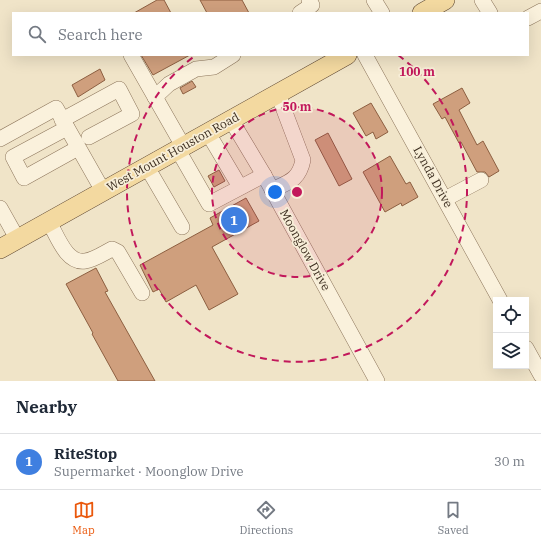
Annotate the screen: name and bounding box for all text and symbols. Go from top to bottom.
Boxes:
search box [12,12,529,56]
icon: search [26,23,48,45]
text: Search here [58,25,143,44]
text: 100 m [399,64,435,79]
text: 50 m [283,99,312,114]
street label: West Mount Houston Road [104,109,242,194]
street label: Lynda Drive [410,143,456,210]
your location [265,182,285,202]
centre of rings [290,185,304,199]
pin: 1 [221,205,247,235]
street label: Moonglow Drive [277,206,334,293]
map controls [493,297,529,369]
button: locate [493,297,529,333]
button: layers [493,333,529,369]
text: Nearby [16,396,77,418]
text: RiteStop [54,444,117,463]
text: 1 [25,453,33,470]
text: 30 m [494,453,525,470]
text: Supermarket · Moonglow Drive [54,463,244,480]
tab: Map [72,499,95,537]
tab: Directions [239,499,293,537]
tab: Saved [438,499,469,537]

